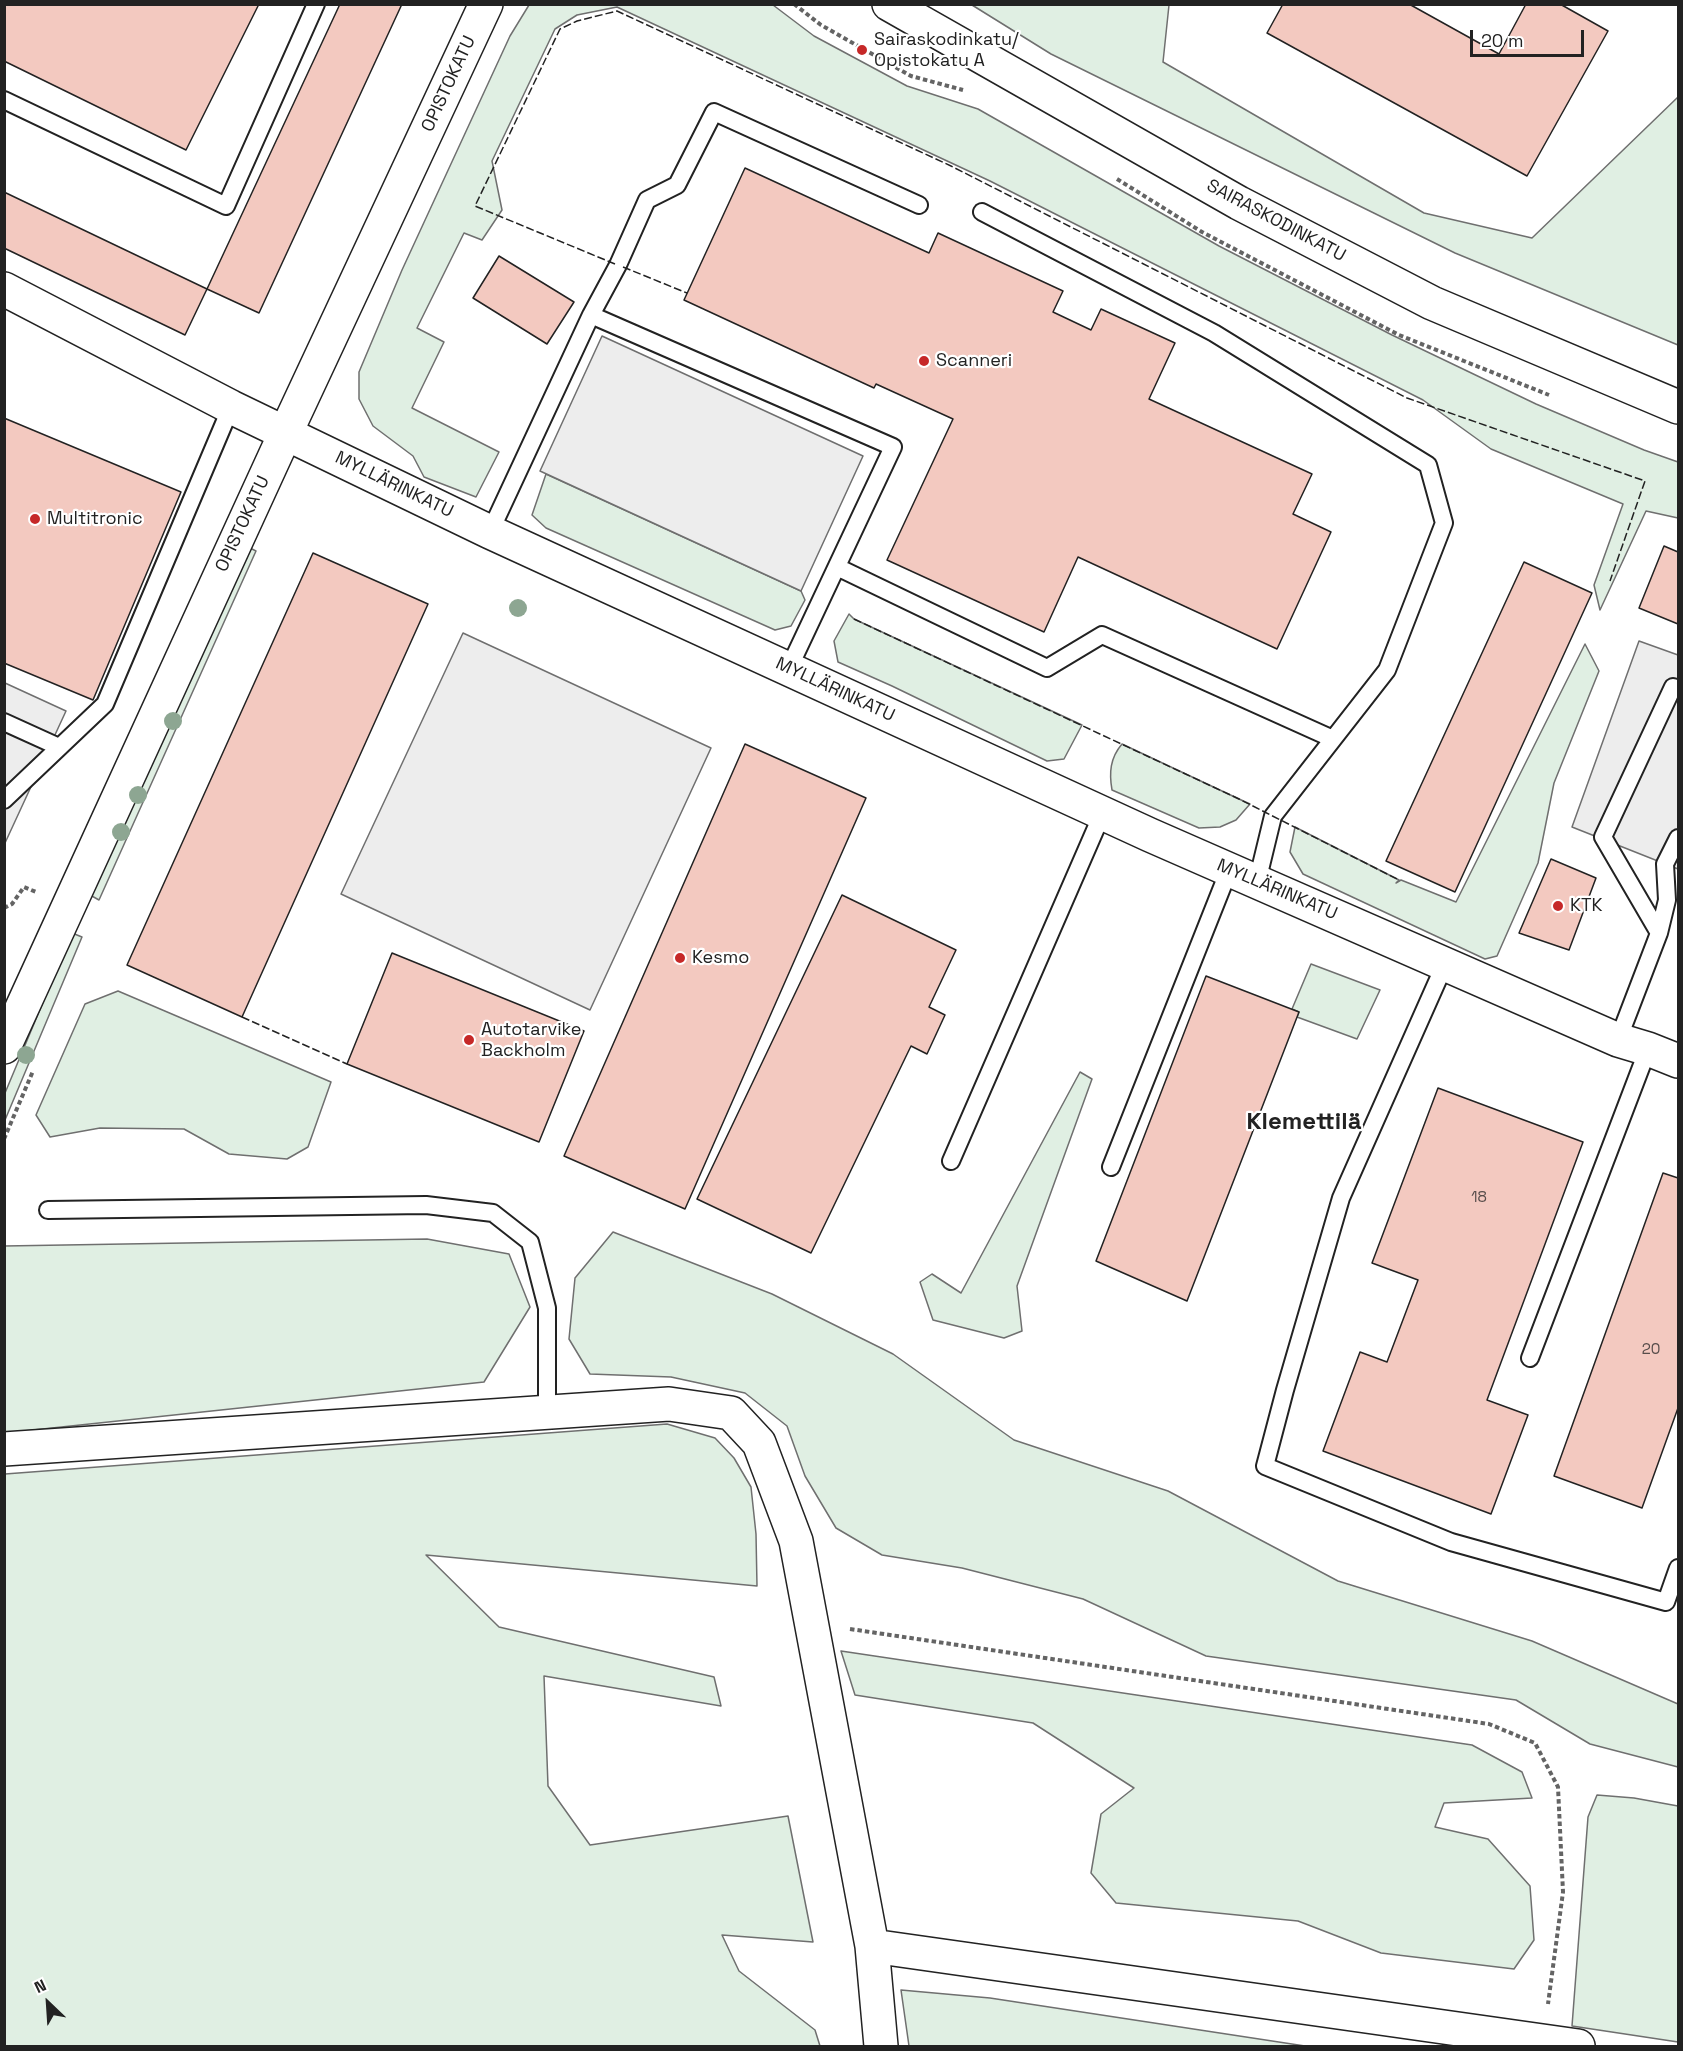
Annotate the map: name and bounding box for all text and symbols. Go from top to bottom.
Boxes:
scale bar [1473,18,1587,56]
place label: Sairaskodinkatu/ Opistokatu A [874,29,1019,72]
text: 20 m [1481,29,1524,52]
street label: OPISTOKATU [417,33,481,135]
marker: Sairaskodinkatu/ Opistokatu A [855,43,869,57]
street label: SAIRASKODINKATU [1203,175,1349,267]
place label: Scanneri [936,350,1012,372]
marker: Scanneri [917,354,931,368]
street label: MYLLÄRINKATU [331,447,457,523]
street label: OPISTOKATU [211,473,275,575]
place label: Multitronic [47,508,143,530]
marker: Multitronic [28,512,42,526]
street label: MYLLÄRINKATU [772,653,898,727]
street label: MYLLÄRINKATU [1214,855,1340,925]
place label: KTK [1570,895,1603,917]
marker: KTK [1551,899,1565,913]
place label: Kesmo [692,947,749,969]
marker: Kesmo [673,951,687,965]
place label: Autotarvike Backholm [481,1019,581,1062]
marker: Autotarvike Backholm [462,1033,476,1047]
district label: Klemettilä [1246,1108,1362,1136]
house number: 18 [1471,1189,1487,1207]
house number: 20 [1642,1341,1660,1359]
north arrow [18,1973,78,2033]
text: N [31,1974,49,1998]

